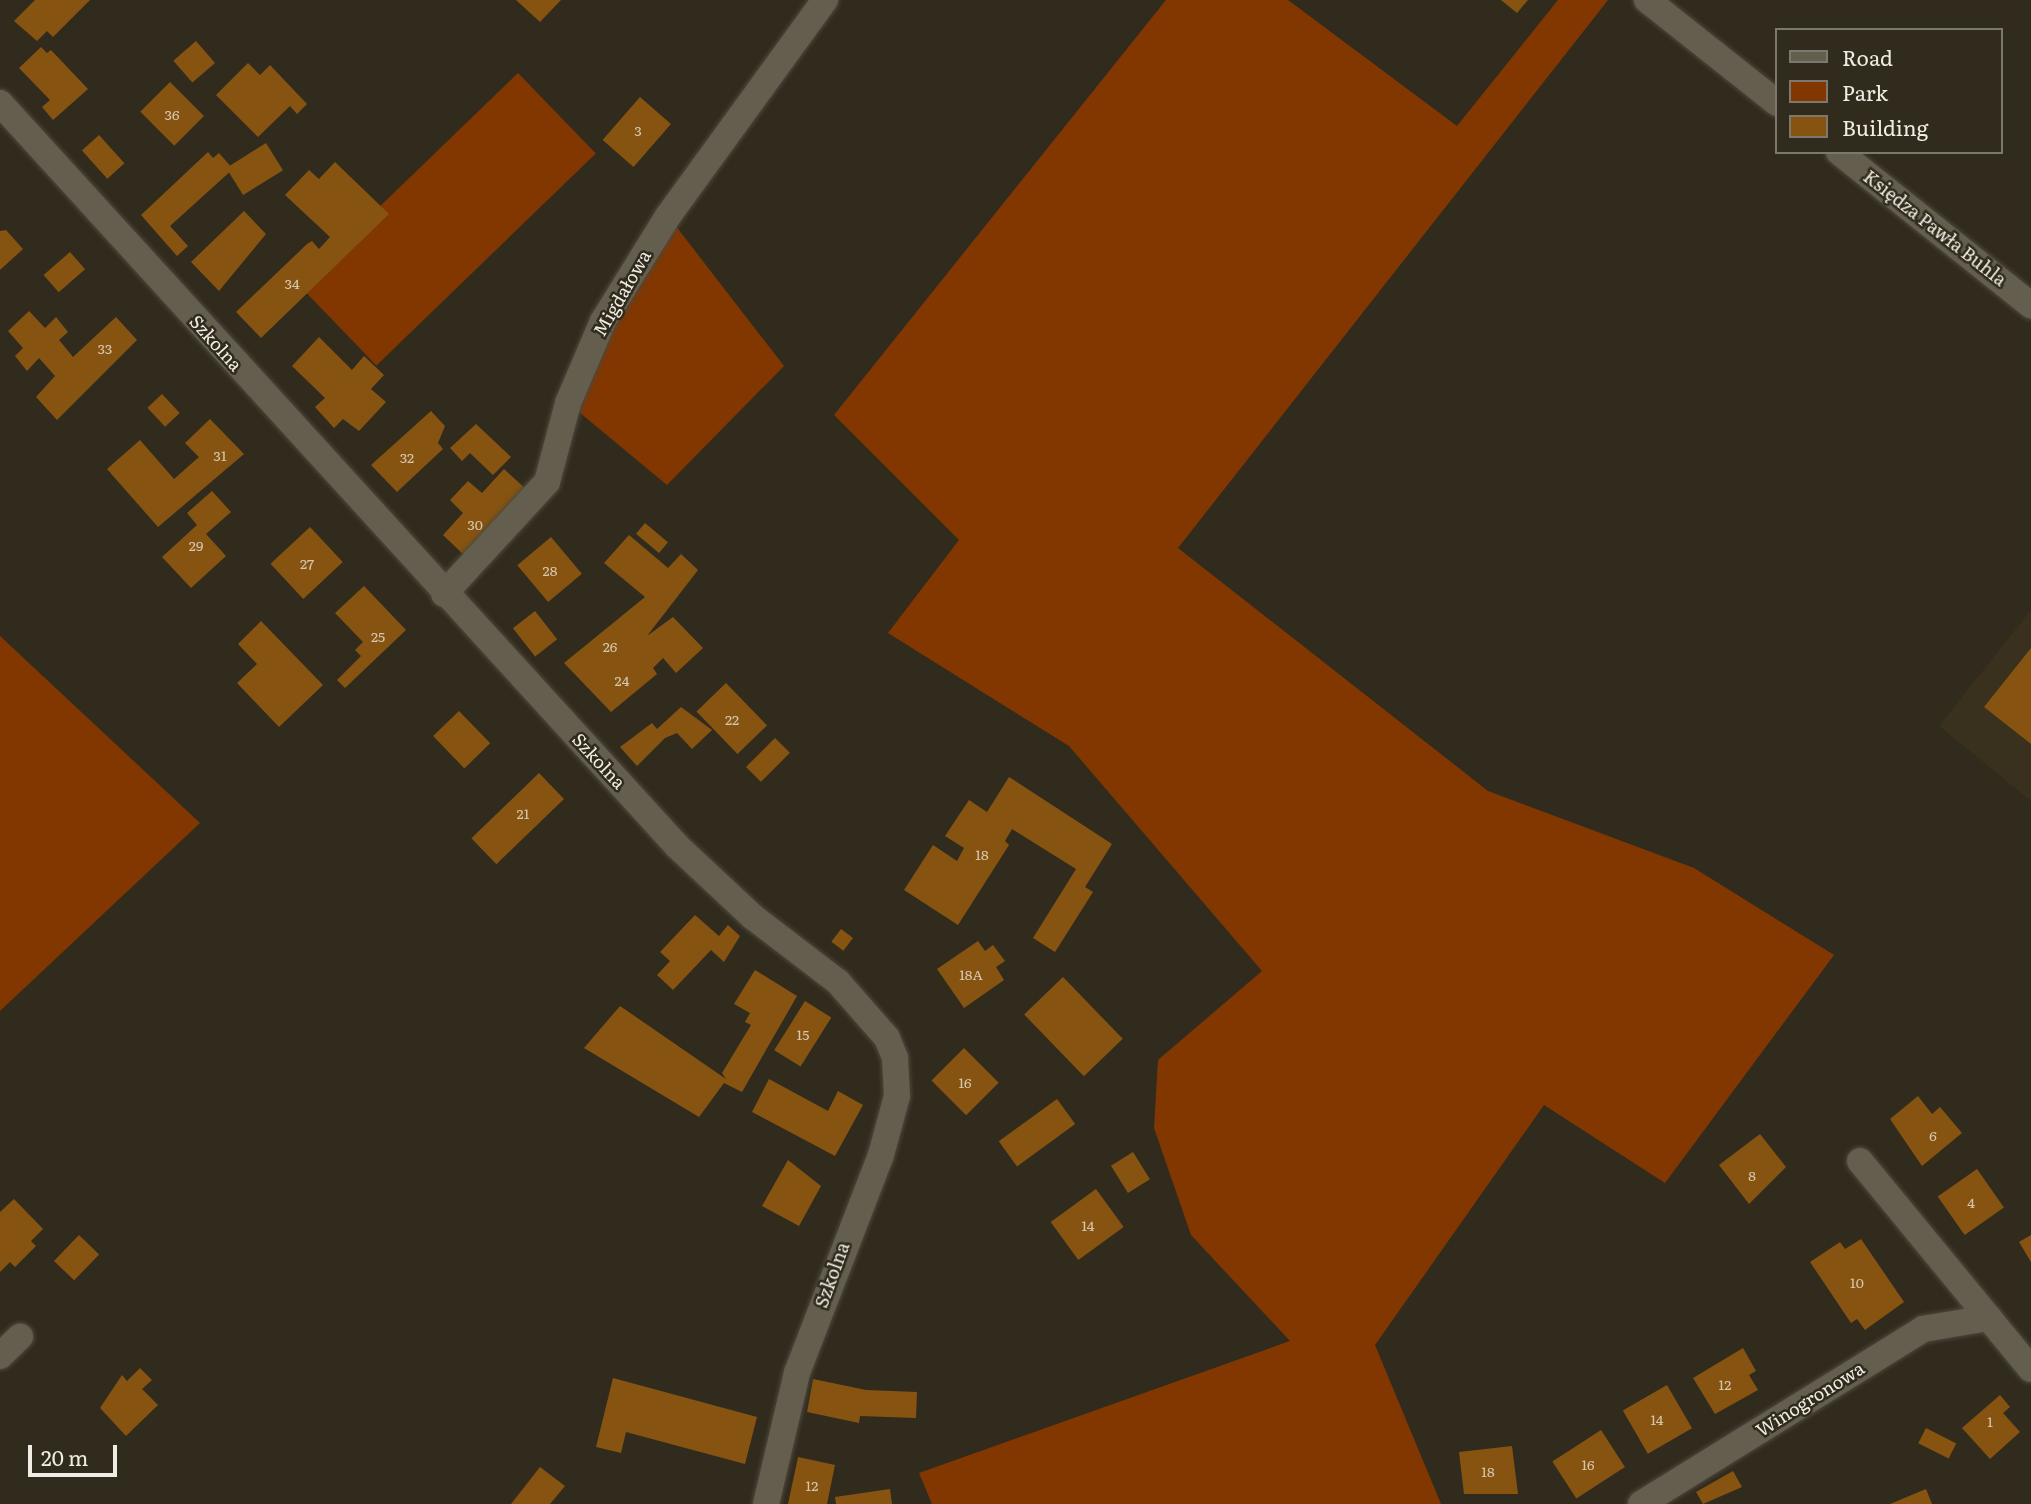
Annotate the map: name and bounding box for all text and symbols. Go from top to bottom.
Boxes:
legend [1776,28,2003,154]
text: Road [1842,41,1893,72]
text: Park [1842,76,1888,107]
house number: 36 [164,106,180,122]
text: Building [1842,111,1928,142]
house number: 3 [634,122,642,138]
street label: Księdza Pawła Buhla [1859,166,2011,290]
street label: Migdałowa [589,246,655,340]
house number: 34 [284,275,300,291]
street label: Szkolna [185,310,247,376]
house number: 33 [98,340,112,356]
house number: 31 [213,447,227,463]
house number: 32 [400,449,414,465]
house number: 30 [467,516,483,532]
house number: 29 [189,537,203,553]
house number: 27 [300,555,314,571]
house number: 28 [543,562,557,578]
house number: 25 [371,628,385,644]
house number: 26 [603,638,617,654]
house number: 24 [615,672,629,688]
house number: 22 [725,711,739,727]
street label: Szkolna [568,729,630,793]
house number: 21 [517,805,529,821]
house number: 18 [975,846,989,862]
house number: 18A [959,966,983,982]
house number: 15 [797,1026,809,1042]
house number: 16 [958,1074,972,1090]
house number: 6 [1929,1127,1937,1143]
house number: 8 [1748,1167,1756,1183]
house number: 4 [1967,1194,1975,1210]
house number: 14 [1082,1217,1094,1233]
street label: Szkolna [810,1239,854,1311]
house number: 10 [1850,1274,1864,1290]
street label: Winogronowa [1752,1357,1868,1441]
house number: 12 [1719,1376,1731,1392]
house number: 14 [1651,1411,1663,1427]
house number: 1 [1987,1413,1993,1429]
scale bar [32,1430,121,1474]
text: 20 m [41,1441,88,1472]
house number: 16 [1581,1456,1595,1472]
house number: 18 [1481,1463,1495,1479]
house number: 12 [806,1477,818,1493]

